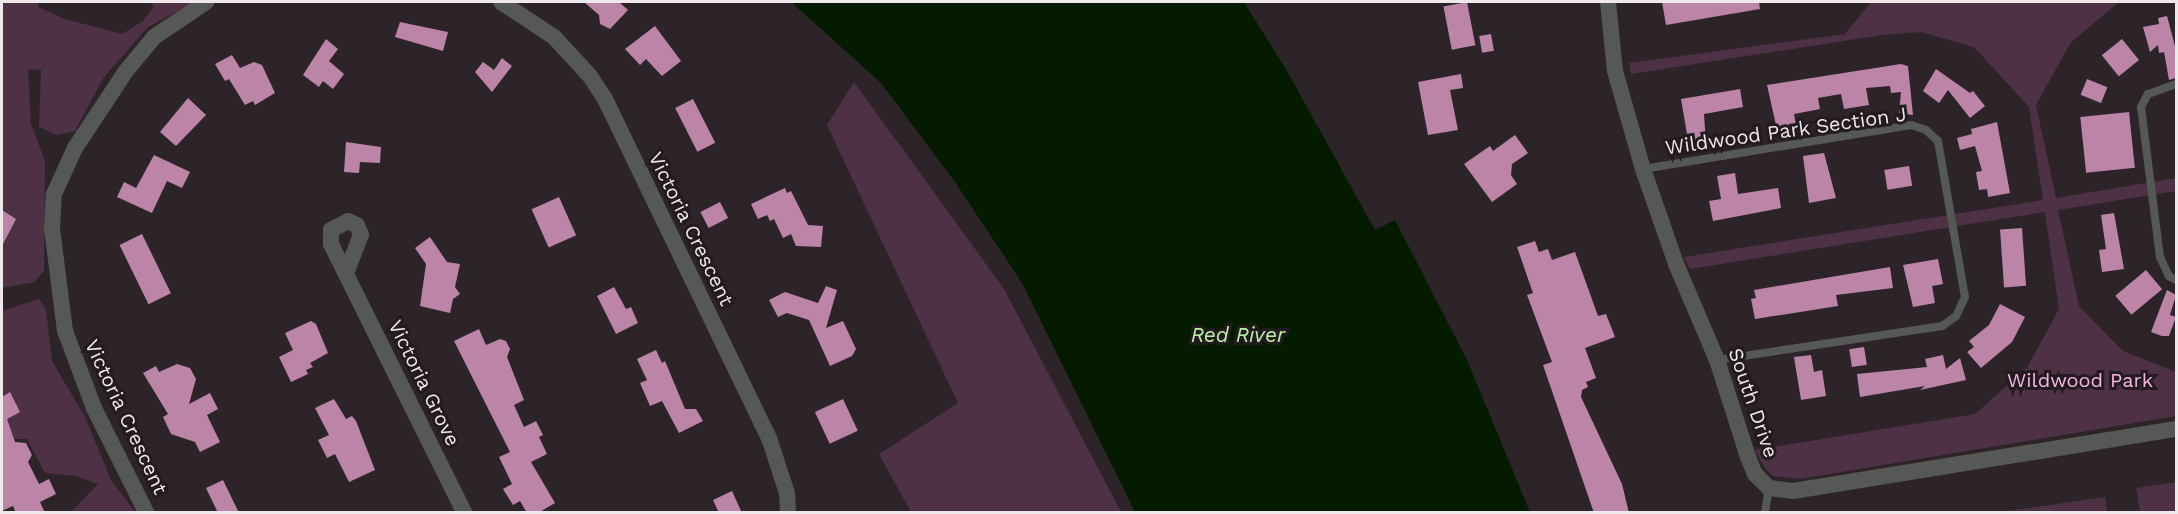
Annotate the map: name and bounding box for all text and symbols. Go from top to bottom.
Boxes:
street label: Wildwood Park Section J [1663,102,1909,160]
street label: Victoria Crescent [643,148,739,310]
street label: Victoria Grove [383,316,465,450]
water label: Red River [1191,322,1285,348]
street label: Victoria Crescent [80,336,172,498]
street label: South Drive [1723,345,1783,461]
park label: Wildwood Park [2007,368,2153,392]

